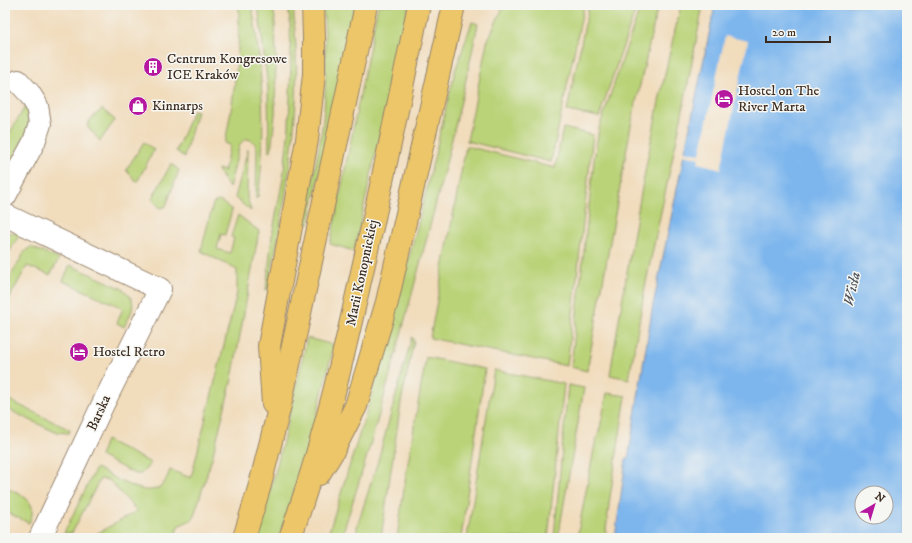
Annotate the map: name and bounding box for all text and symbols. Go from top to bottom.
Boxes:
scale bar [766,18,830,44]
text: 20 m [772,25,796,40]
place label: Centrum Kongresowe ICE Kraków [167,50,287,84]
building icon: Centrum Kongresowe ICE Kraków [142,56,164,78]
place label: Hostel on The River Marta [738,82,820,116]
hotel icon: Hostel on The River Marta [713,88,735,110]
shop icon: Kinnarps [127,95,149,117]
place label: Kinnarps [152,97,203,115]
street label: Marii Konopnickiej [342,218,382,328]
water label: Wisła [839,270,865,308]
hotel icon: Hostel Retro [68,341,90,363]
place label: Hostel Retro [93,343,165,361]
street label: Barska [83,392,115,434]
north arrow [854,485,894,525]
text: N [872,490,887,506]

